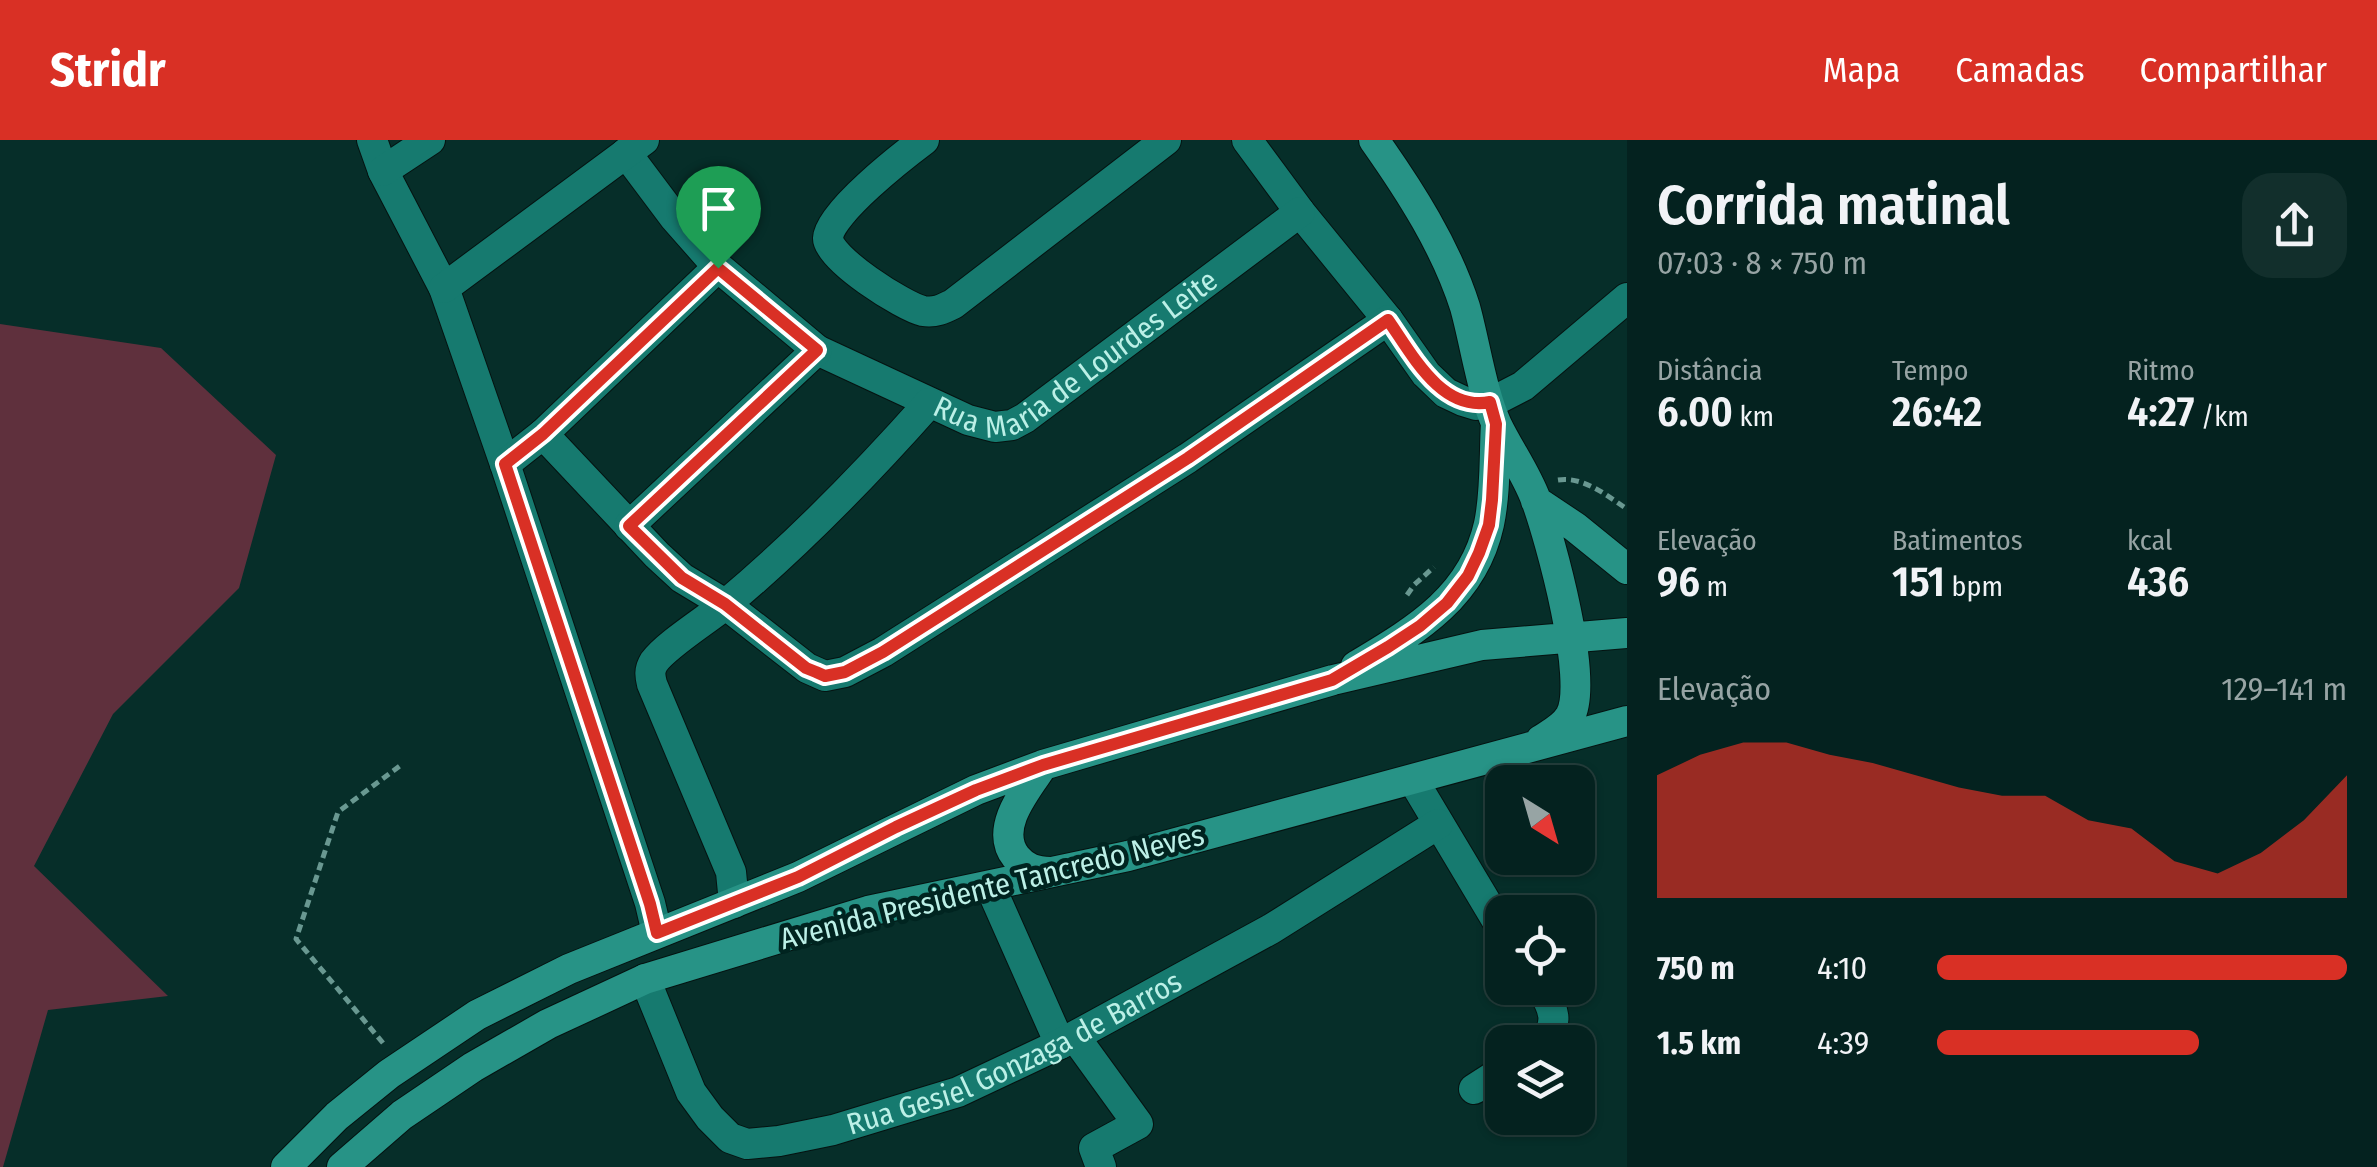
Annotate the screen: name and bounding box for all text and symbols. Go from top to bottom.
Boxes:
text: Stridr [50,41,166,99]
text: Mapa [1823,49,1900,91]
text: Camadas [1955,49,2085,91]
text: Compartilhar [2140,49,2327,91]
pin [676,166,761,269]
text: Corrida matinal [1657,173,2010,239]
button: share [2242,173,2347,278]
icon: arrive [691,181,746,236]
text: 07:03 · 8 × 750 m [1657,244,1867,282]
street label: Rua Maria de Lourdes Leite [928,262,1224,446]
text: Distância [1657,354,1762,387]
text: Tempo [1892,354,1968,387]
text: Ritmo [2127,354,2195,387]
text: 6.00 [1657,387,1733,437]
text: 26:42 [1892,387,1982,437]
text: 4:27 [2127,387,2195,437]
text: km [1733,400,1774,433]
text: /km [2195,400,2249,433]
text: Elevação [1657,524,1757,557]
text: Batimentos [1892,524,2023,557]
text: kcal [2127,524,2172,557]
text: 96 [1657,557,1700,607]
text: 151 [1892,557,1945,607]
text: 436 [2127,557,2189,607]
text: m [1700,570,1728,603]
text: bpm [1945,570,2003,603]
text: Elevação [1657,670,1771,708]
text: 129–141 m [2221,670,2347,708]
north arrow [1485,765,1595,875]
map controls [1485,765,1595,1135]
street label: Avenida Presidente Tancredo Neves [776,817,1208,957]
button: locate [1485,895,1595,1005]
text: 750 m [1657,949,1735,987]
text: 4:10 [1817,949,1867,987]
street label: Rua Gesiel Gonzaga de Barros [842,963,1188,1143]
text: 1.5 km [1657,1024,1741,1062]
text: 4:39 [1817,1024,1869,1062]
button: layers [1485,1025,1595,1135]

